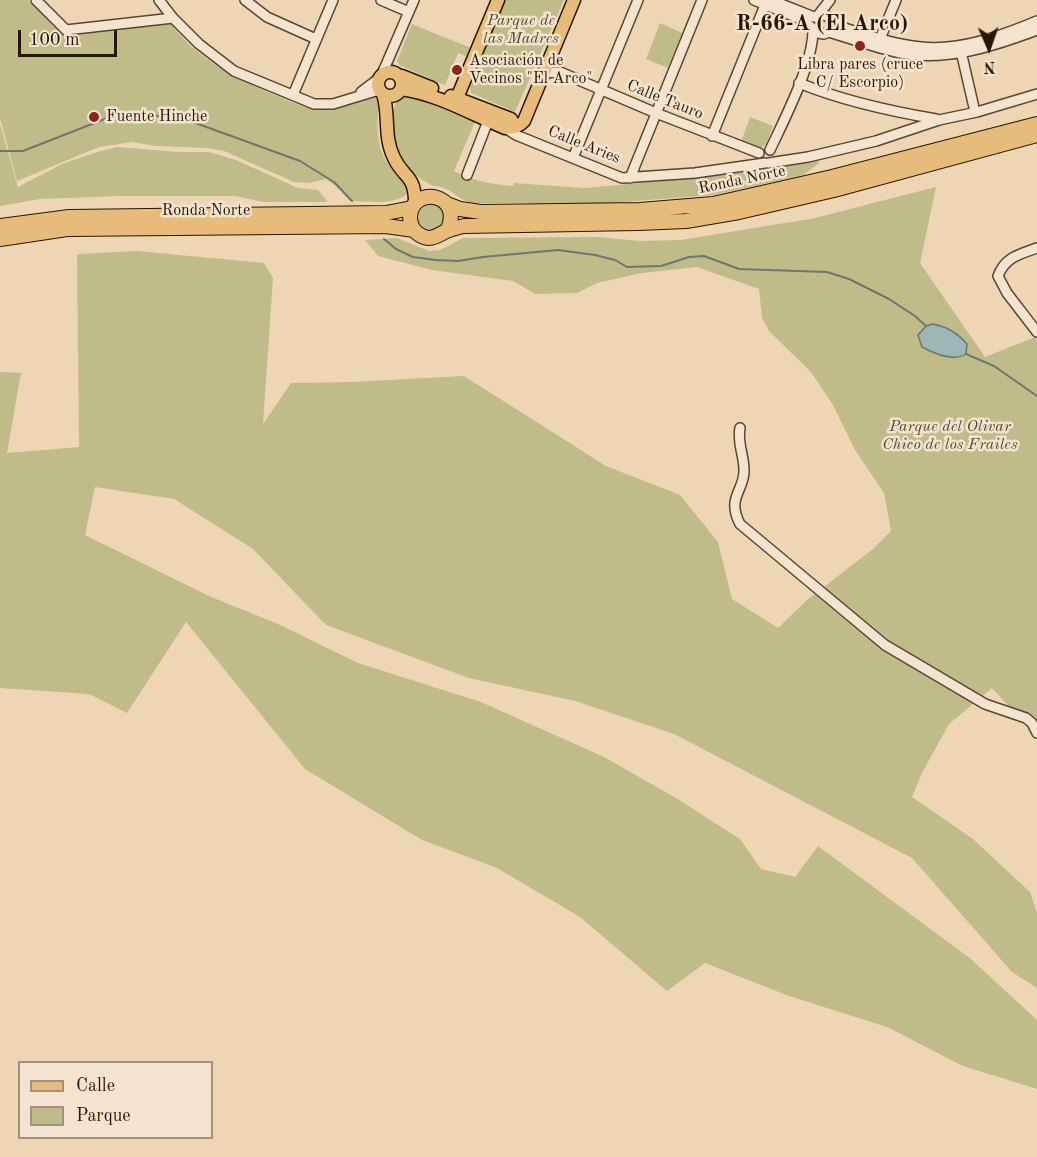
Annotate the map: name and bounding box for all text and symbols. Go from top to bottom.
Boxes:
park label: Parque de las Madres [483,11,559,49]
district label: R-66-A (El Arco) [736,11,908,37]
scale bar [21,18,120,56]
north arrow [959,18,1019,78]
text: 100 m [29,31,80,49]
marker: Libra pares (cruce C/ Escorpio) [853,39,867,53]
place label: Asociación de Vecinos "El Arco" [469,51,593,89]
place label: Libra pares (cruce C/ Escorpio) [797,55,923,93]
text: N [983,58,996,74]
marker: Asociación de Vecinos "El Arco" [450,63,464,77]
street label: Calle Tauro [624,76,706,124]
place label: Fuente Hinche [106,107,207,127]
marker: Fuente Hinche [87,110,101,124]
street label: Calle Aries [545,122,623,168]
street label: Ronda Norte [697,161,787,199]
street label: Ronda Norte [162,201,250,221]
park label: Parque del Olivar Chico de los Frailes [882,417,1018,455]
legend [18,1061,213,1139]
text: Calle [76,1077,115,1095]
text: Parque [76,1107,131,1125]

